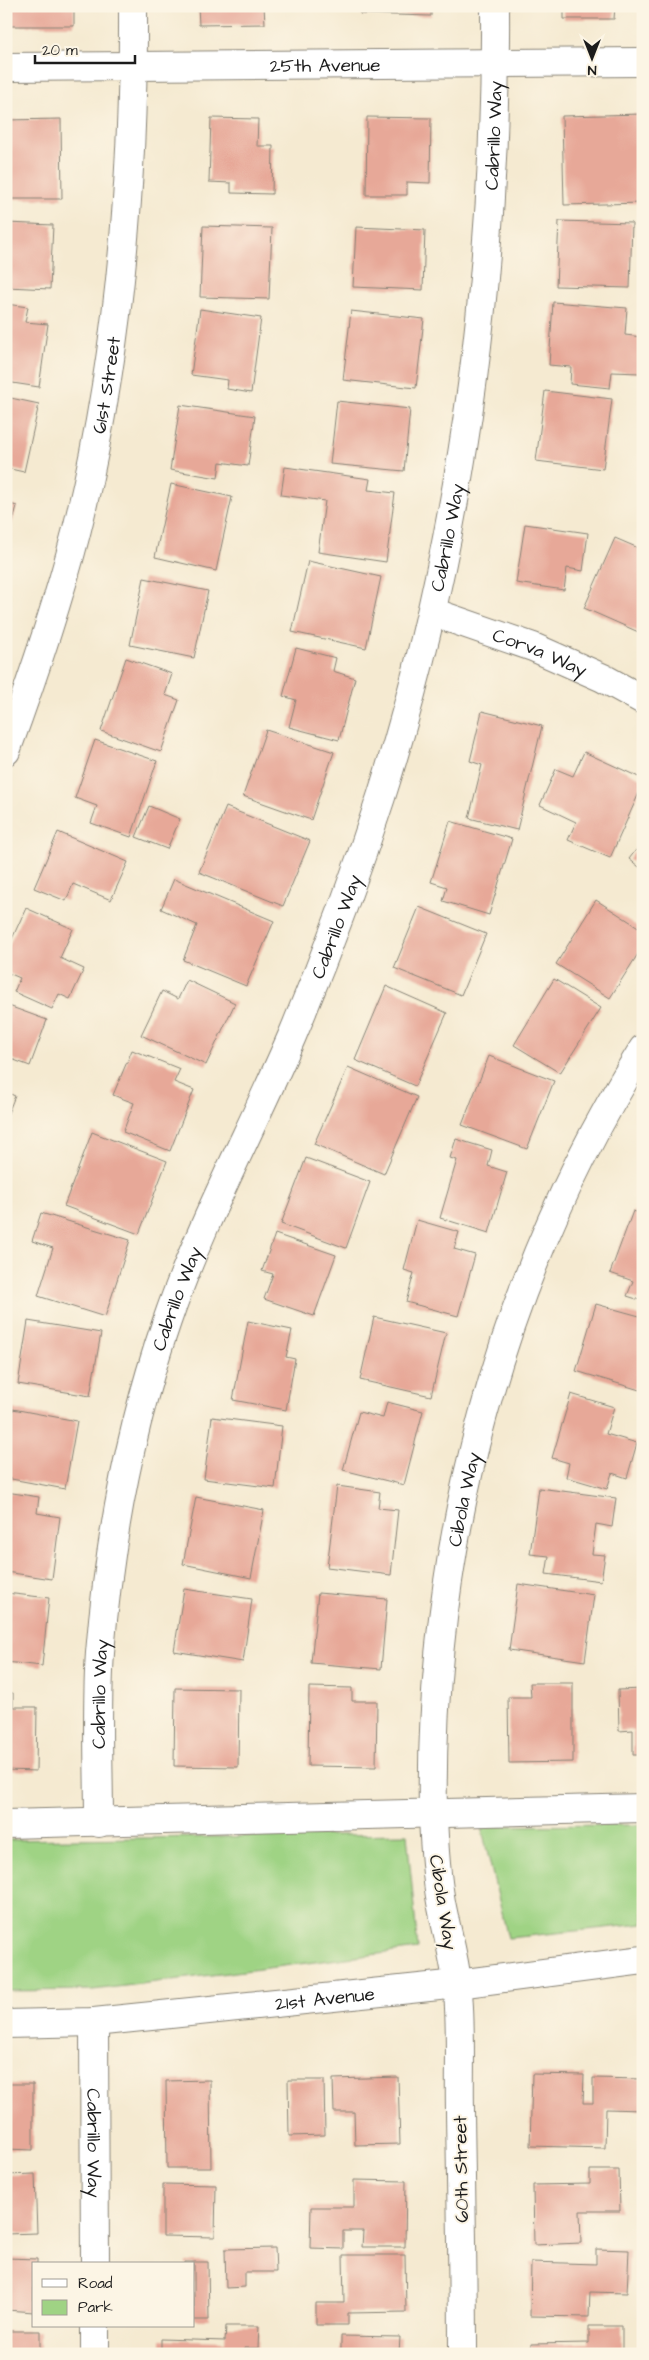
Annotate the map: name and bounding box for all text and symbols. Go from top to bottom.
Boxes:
scale bar [35,32,135,64]
north arrow [566,32,616,82]
text: 20 m [42,40,78,61]
street label: 25th Avenue [269,52,381,80]
text: N [587,60,596,80]
street label: Cabrillo Way [478,80,511,191]
street label: 61st Street [86,335,128,436]
street label: Cabrillo Way [424,481,473,594]
street label: Corva Way [489,622,591,685]
street label: Cabrillo Way [305,870,370,983]
street label: Cabrillo Way [146,1242,210,1354]
street label: Cibola Way [442,1449,489,1549]
street label: Cabrillo Way [86,1638,117,1749]
street label: Cibola Way [421,1853,463,1952]
street label: 21st Avenue [274,1981,376,2018]
street label: Cabrillo Way [79,2088,107,2198]
street label: 60th Street [447,2115,476,2223]
legend [32,2262,195,2328]
text: Road [78,2273,113,2294]
text: Park [78,2297,113,2318]

